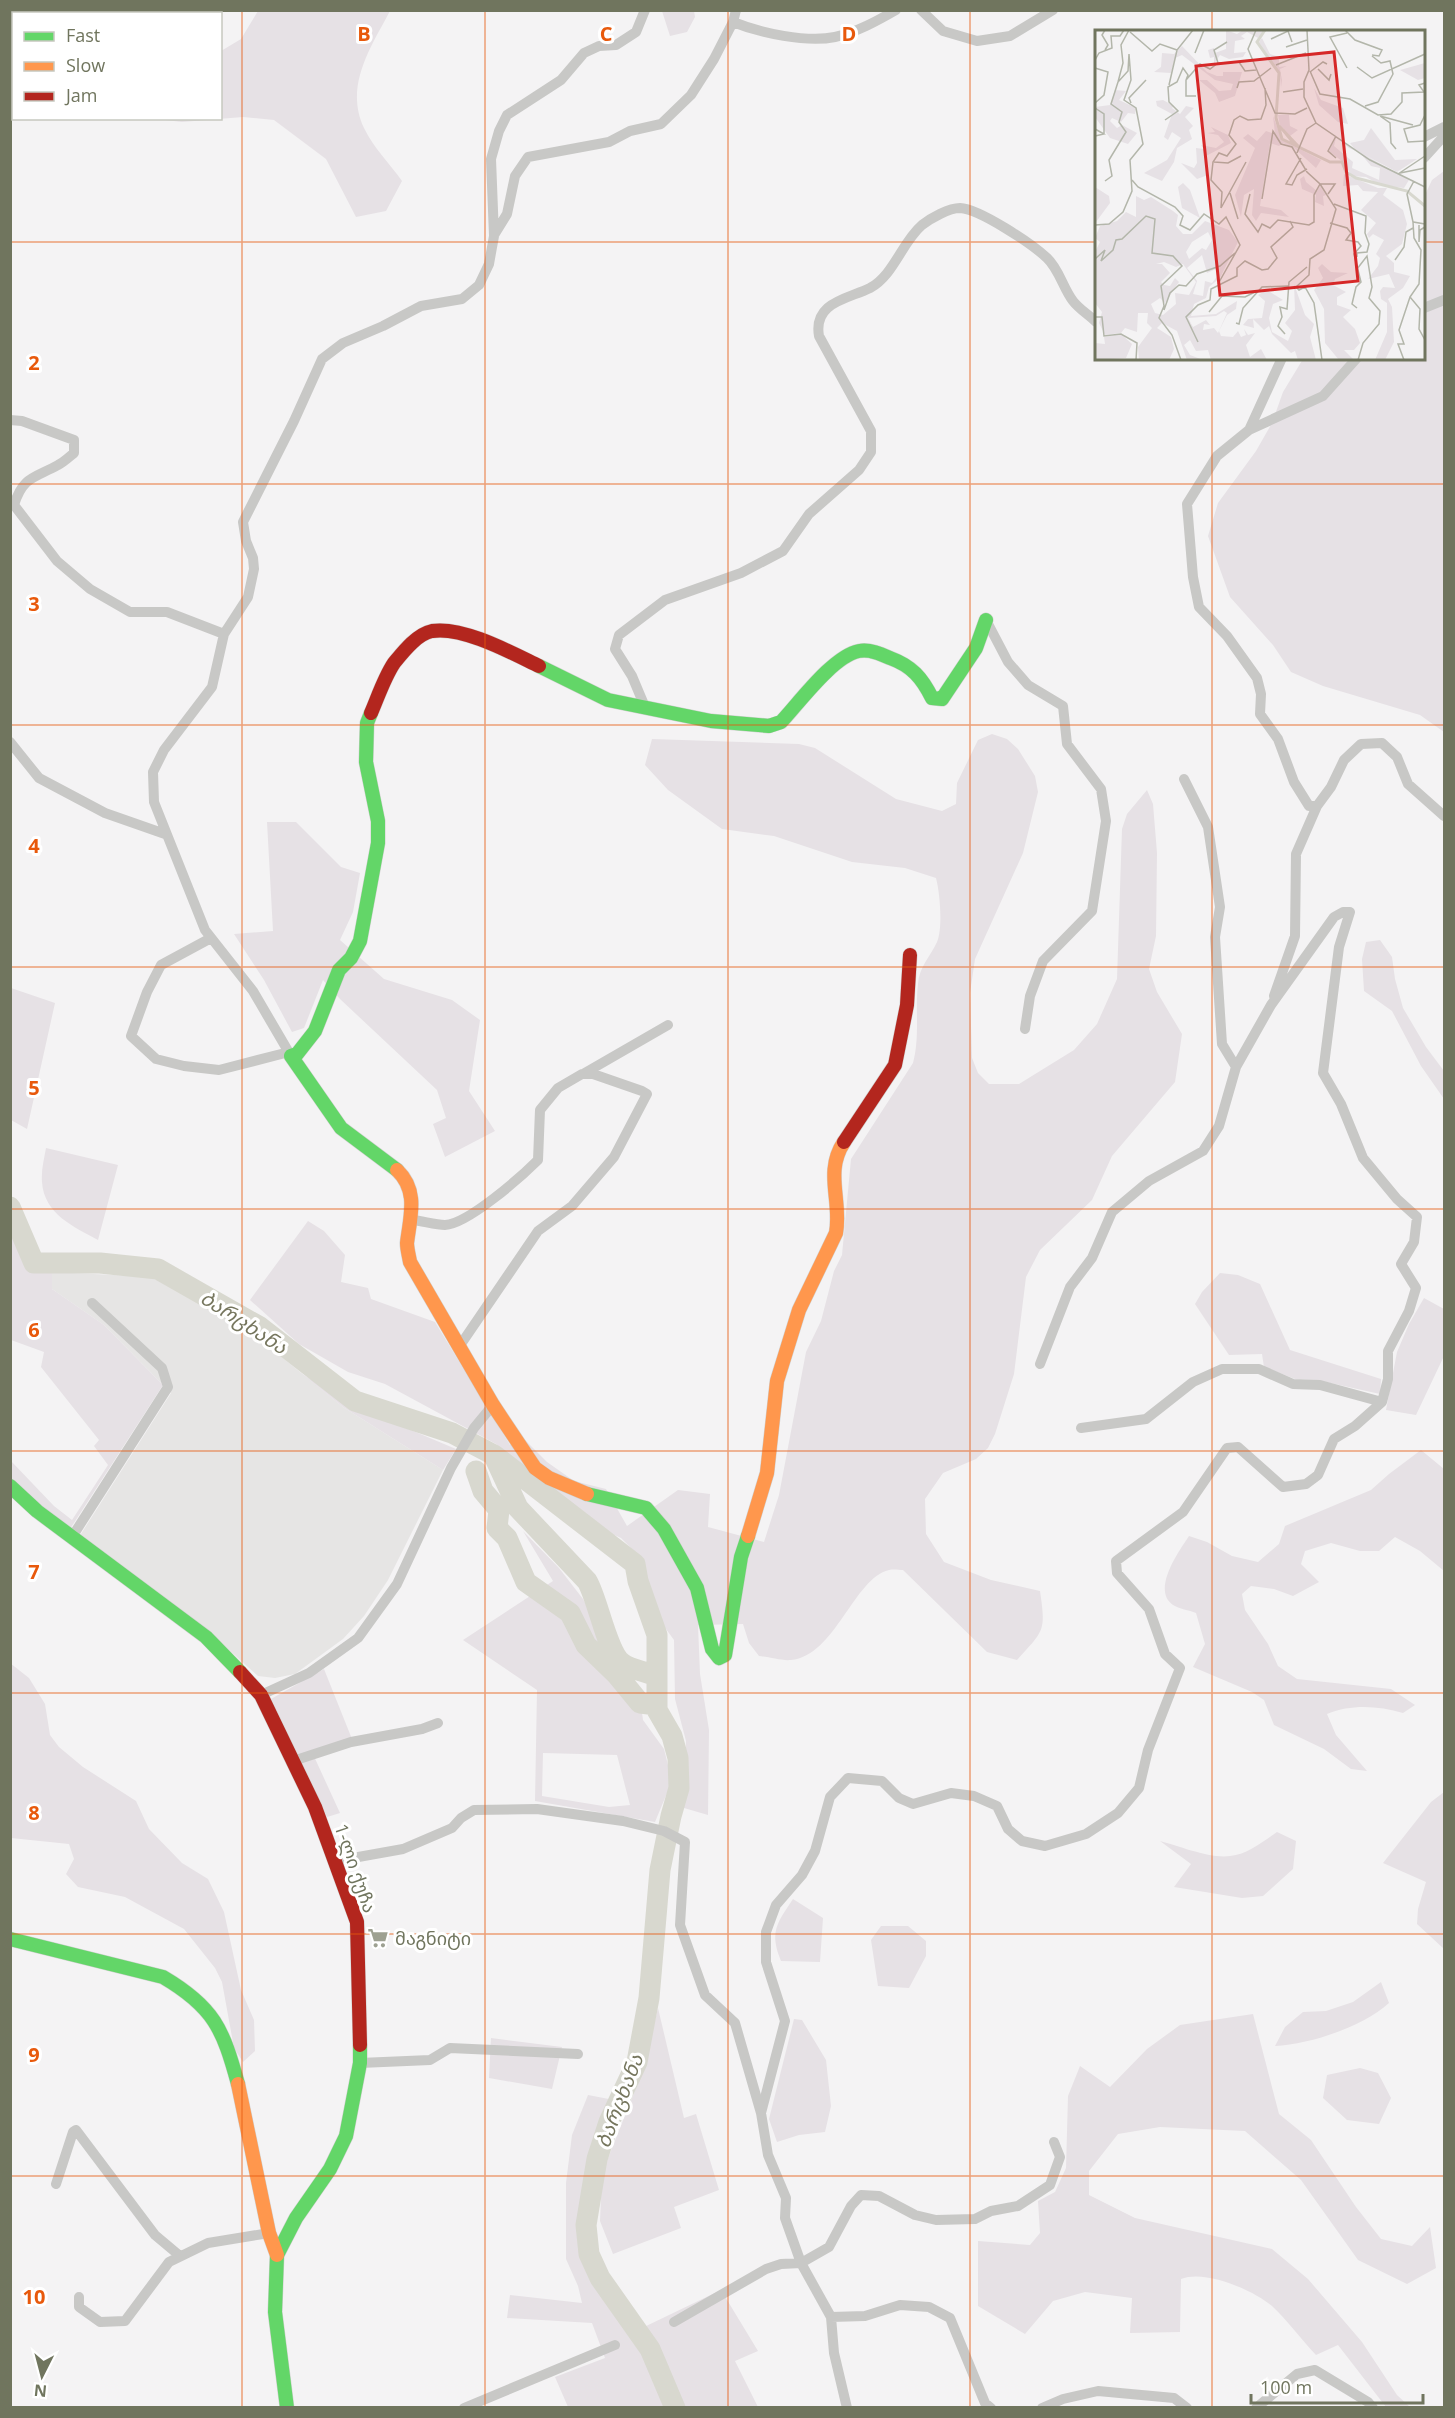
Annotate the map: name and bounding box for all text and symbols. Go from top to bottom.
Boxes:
legend [12,12,222,120]
text: B [357,20,371,47]
text: C [600,20,613,47]
text: D [842,20,856,47]
text: Fast [66,23,100,47]
inset map [1095,30,1425,360]
text: Slow [66,53,105,77]
text: Jam [64,83,98,107]
text: 2 [28,349,40,376]
text: 3 [28,590,40,617]
text: 4 [28,832,40,859]
text: 5 [28,1074,40,1101]
water label: ბარცხანა [195,1284,293,1361]
text: 6 [28,1316,40,1343]
text: 7 [28,1558,40,1585]
text: 8 [28,1799,40,1826]
street label: 1-ლი ქუჩა [330,1820,382,1916]
supermarket icon: მაგნიტი [366,1926,390,1950]
place label: მაგნიტი [395,1926,471,1950]
text: 9 [28,2041,40,2068]
water label: ბარცხანა [589,2049,650,2152]
text: 10 [23,2283,45,2310]
north arrow [12,2346,72,2406]
scale bar [1251,2367,1424,2405]
text: 100 m [1260,2375,1312,2399]
text: N [33,2379,48,2403]

